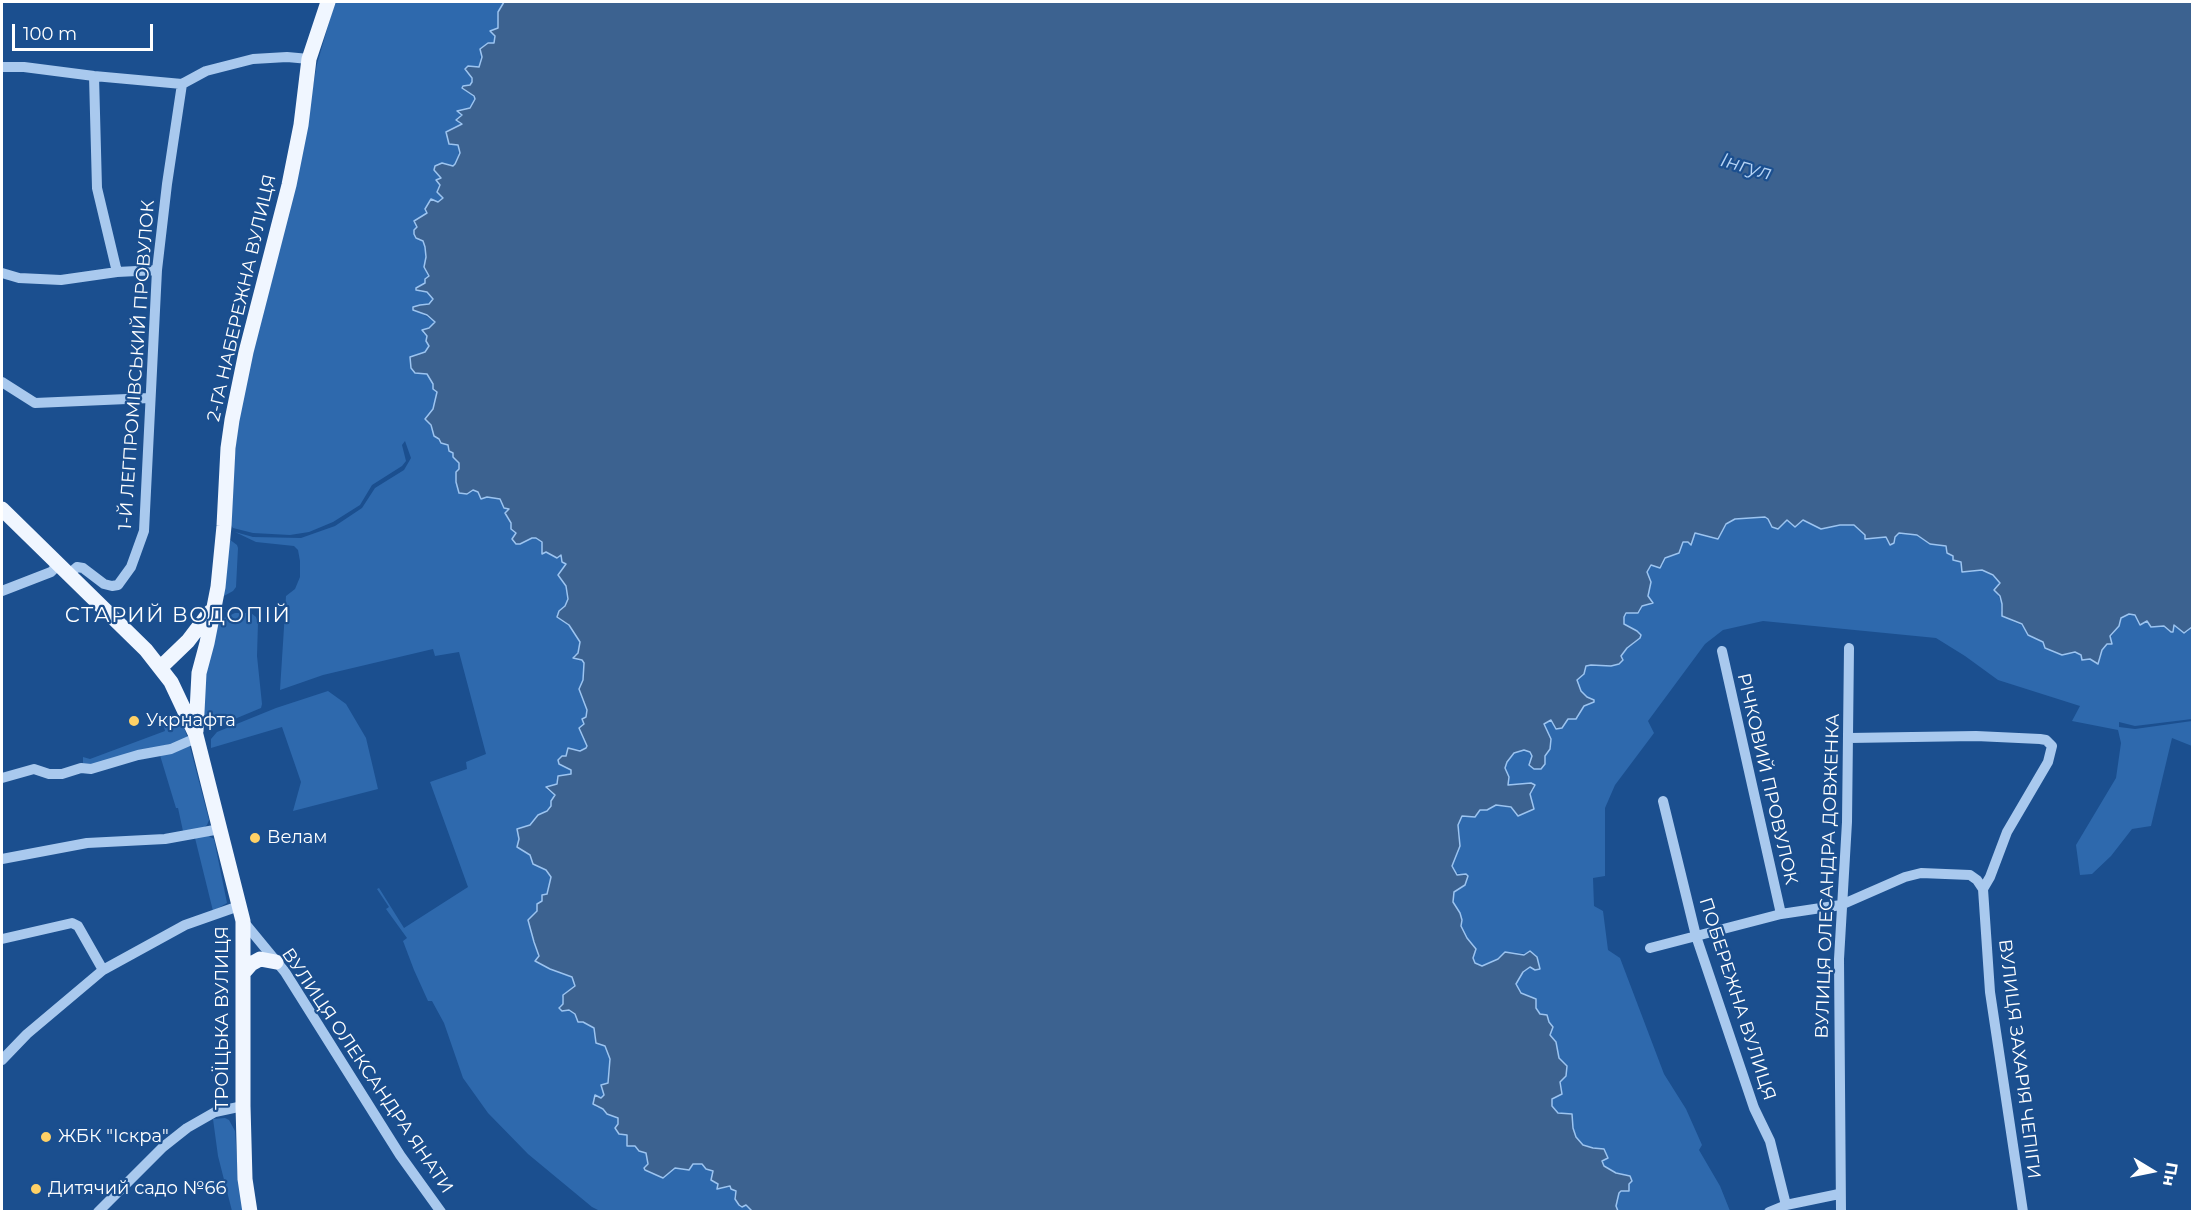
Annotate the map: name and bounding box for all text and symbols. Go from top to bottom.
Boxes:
scale bar [15,12,156,50]
text: 100 m [23,23,77,45]
water label: Інгул [1718,148,1774,186]
street label: 2-ГА НАБЕРЕЖНА ВУЛИЦЯ [203,172,281,424]
street label: 1-Й ЛЕГПРОМІВСЬКИЙ ПРОВУЛОК [115,199,159,531]
district label: СТАРИЙ ВОДОПІЙ [65,603,291,629]
street label: РІЧКОВИЙ ПРОВУЛОК [1732,671,1802,887]
place label: Укрнафта [146,710,236,732]
street label: ВУЛИЦЯ ОЛЕСАНДРА ДОВЖЕНКА [1812,713,1844,1039]
marker: Укрнафта [127,714,141,728]
place label: Велам [267,827,327,849]
marker: Велам [248,831,262,845]
street label: ПОБЕРЕЖНА ВУЛИЦЯ [1694,895,1780,1103]
street label: ТРОЇЦЬКА ВУЛИЦЯ [212,926,234,1110]
street label: ВУЛИЦЯ ЗАХАРІЯ ЧЕПІГИ [1994,938,2044,1180]
street label: ВУЛИЦЯ ОЛЕКСАНДРА ЯНАТИ [277,944,457,1198]
place label: ЖБК "Іскра" [58,1126,169,1148]
marker: ЖБК "Іскра" [39,1130,53,1144]
north arrow [2122,1141,2182,1201]
text: Пн [2159,1161,2182,1188]
place label: Дитячий садо №66 [48,1178,226,1200]
marker: Дитячий садо №66 [29,1182,43,1196]

